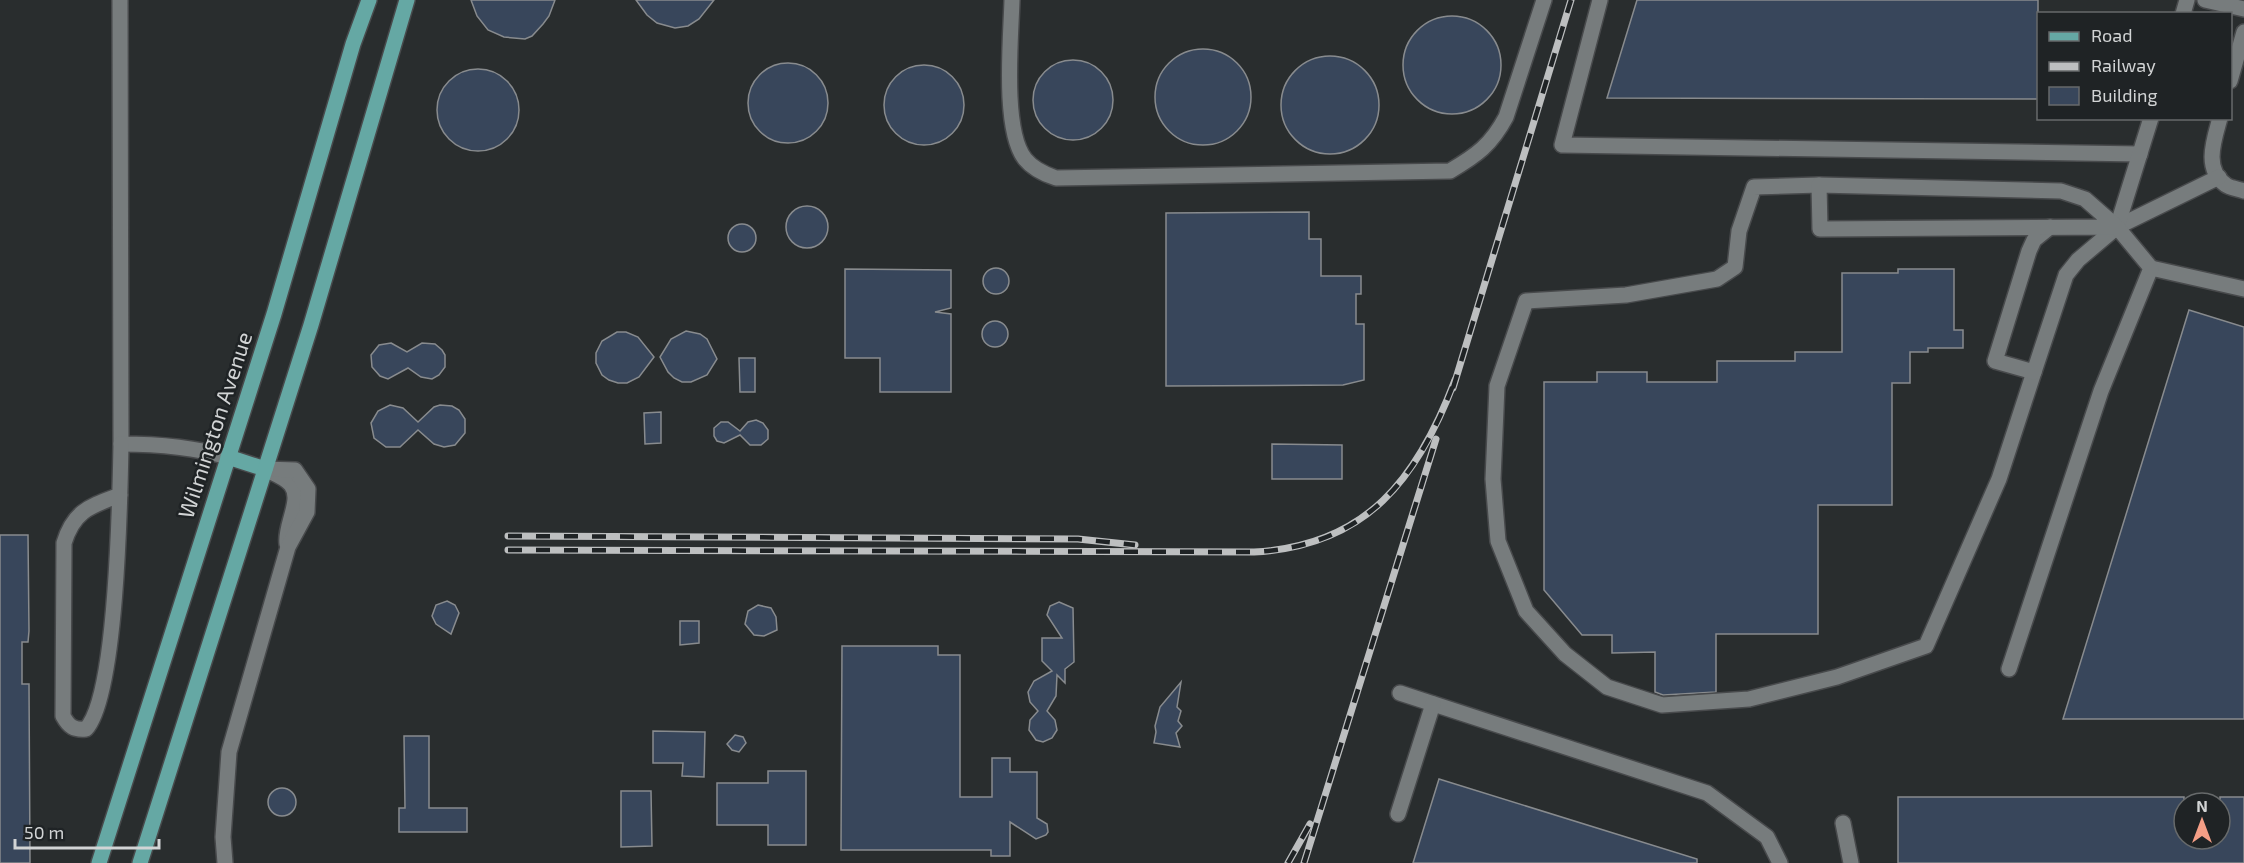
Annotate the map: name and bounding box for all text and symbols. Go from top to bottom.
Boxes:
legend [2037,12,2232,120]
text: Road [2091,24,2132,46]
text: Railway [2091,54,2156,76]
text: Building [2091,84,2158,106]
street label: Wilmington Avenue [172,328,256,521]
north arrow [2172,791,2232,851]
text: N [2196,796,2208,815]
scale bar [15,812,159,850]
text: 50 m [24,821,64,843]

